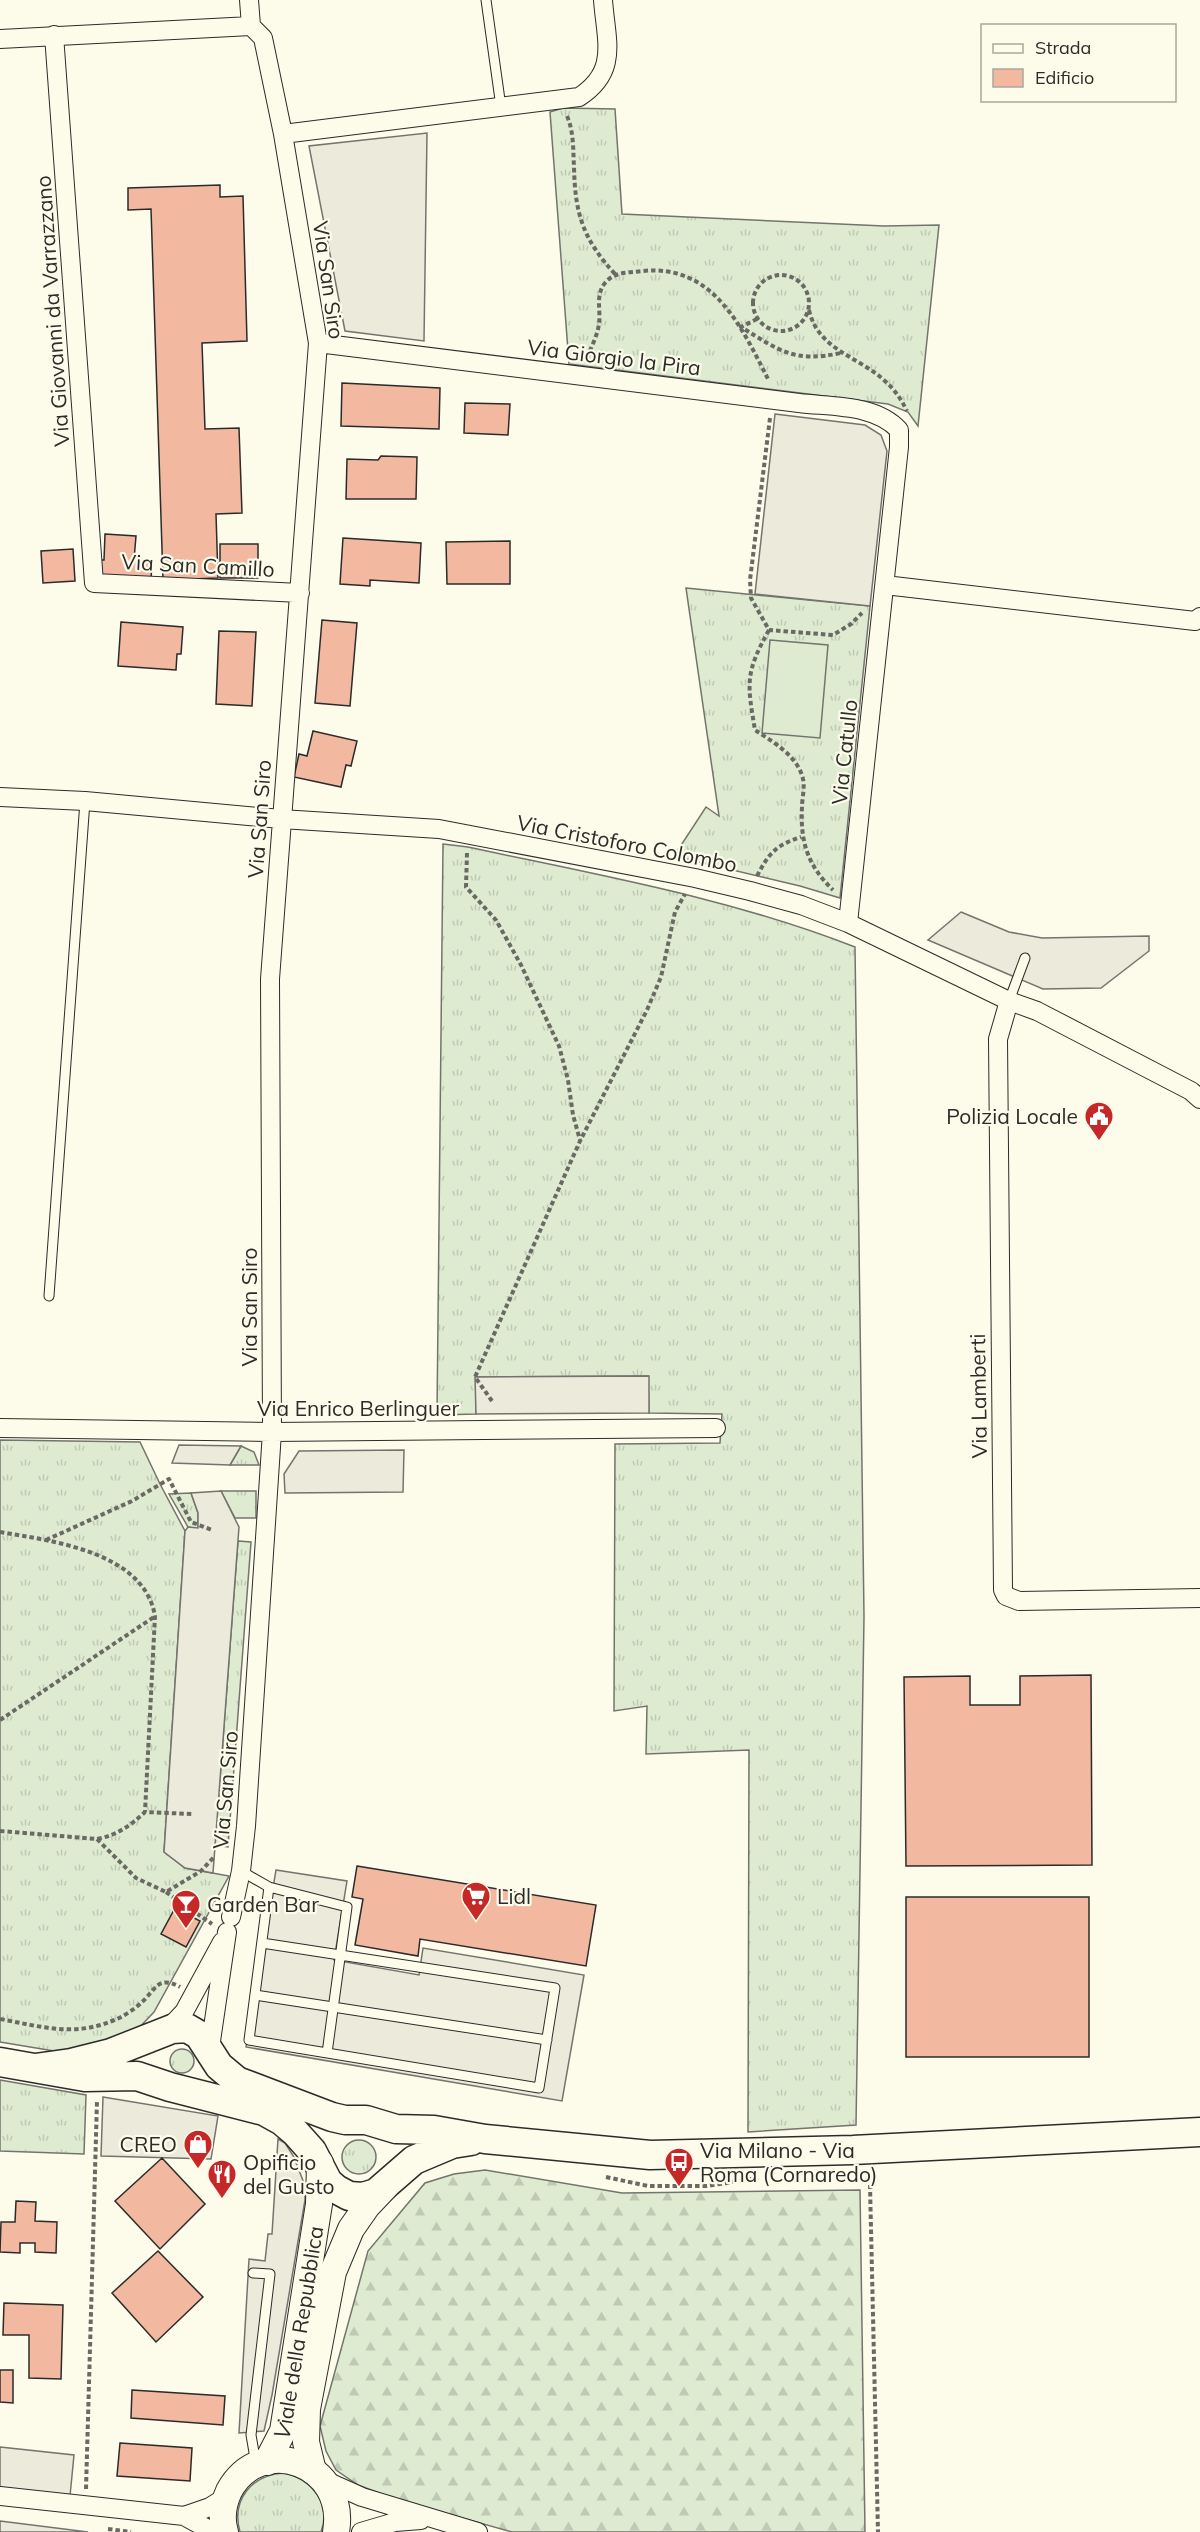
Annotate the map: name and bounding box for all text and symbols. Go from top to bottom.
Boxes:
legend [981,24,1176,102]
text: Strada [1035,36,1091,59]
text: Edificio [1035,66,1094,89]
street label: Via Giovanni da Varrazzano [30,175,74,447]
street label: Via San Siro [308,219,350,341]
street label: Via Giorgio la Pira [526,333,702,381]
street label: Via San Camillo [121,548,275,582]
street label: Via Catullo [826,698,862,806]
street label: Via San Siro [242,759,276,879]
street label: Via Cristoforo Colombo [515,809,739,877]
public building icon: Polizia Locale [1083,1100,1115,1142]
place label: Polizia Locale [946,1103,1078,1129]
street label: Via San Siro [236,1248,262,1366]
street label: Via Lamberti [964,1333,992,1459]
street label: Via Enrico Berlinguer [257,1395,459,1421]
street label: Via San Siro [207,1730,243,1850]
supermarket icon: Lidl [460,1880,492,1922]
place label: Lidl [497,1883,531,1909]
bar icon: Garden Bar [170,1888,202,1930]
place label: Garden Bar [207,1891,319,1917]
shop icon: CREO [182,2128,214,2170]
place label: CREO [120,2131,177,2157]
place label: Via Milano - Via Roma (Cornaredo) [700,2137,877,2187]
bus stop icon: Via Milano - Via Roma (Cornaredo) [663,2146,695,2188]
place label: Opificio del Gusto [243,2149,335,2199]
restaurant icon: Opificio del Gusto [206,2158,238,2200]
street label: Viale della Repubblica [268,2224,328,2444]

